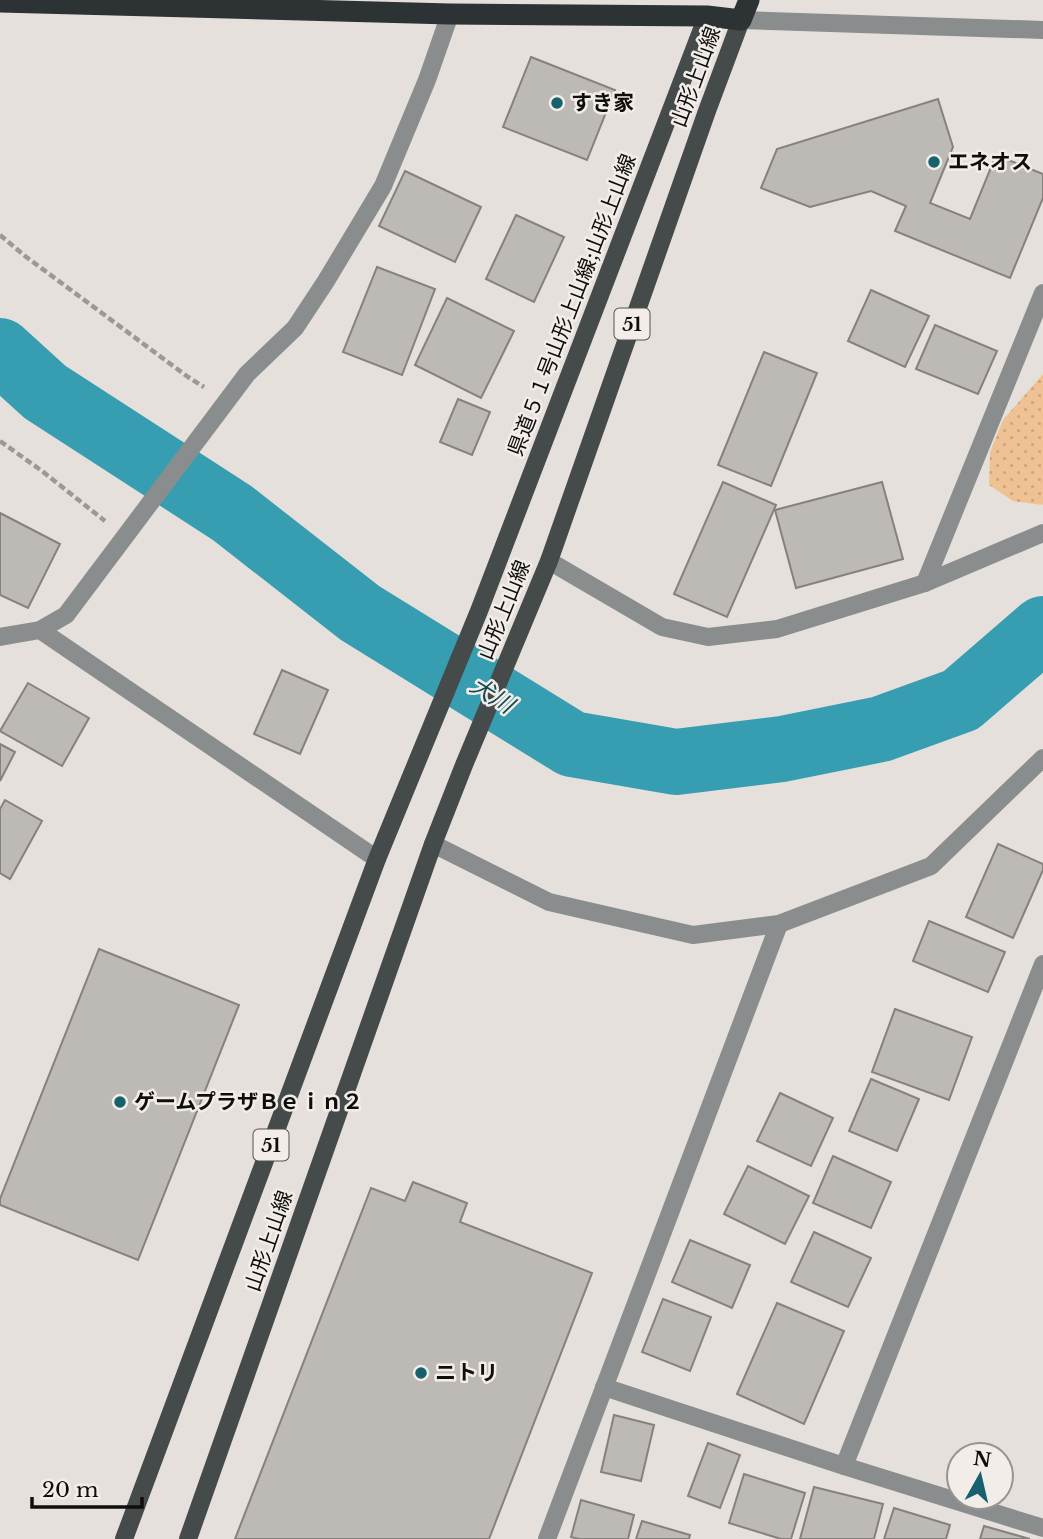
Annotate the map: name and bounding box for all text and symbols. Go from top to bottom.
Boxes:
street label: 山形上山線 [666,23,726,131]
place label: すき家 [571,90,634,116]
marker: すき家 [549,95,565,111]
place label: エネオス [948,149,1032,175]
street label: 県道５１号山形上山線;山形上山線 [502,150,642,460]
marker: エネオス [926,154,942,170]
road number: 51 [614,308,650,340]
street label: 山形上山線 [472,556,536,664]
water label: 犬川 [465,671,521,721]
place label: ゲームプラザＢｅｉｎ２ [134,1089,363,1115]
marker: ゲームプラザＢｅｉｎ２ [112,1094,128,1110]
road number: 51 [254,1130,288,1161]
street label: 山形上山線 [240,1187,298,1295]
place label: ニトリ [435,1360,498,1386]
marker: ニトリ [413,1365,429,1381]
north arrow [945,1441,1015,1511]
text: N [972,1447,993,1472]
scale bar [32,1466,142,1510]
text: 20 m [42,1477,99,1503]

